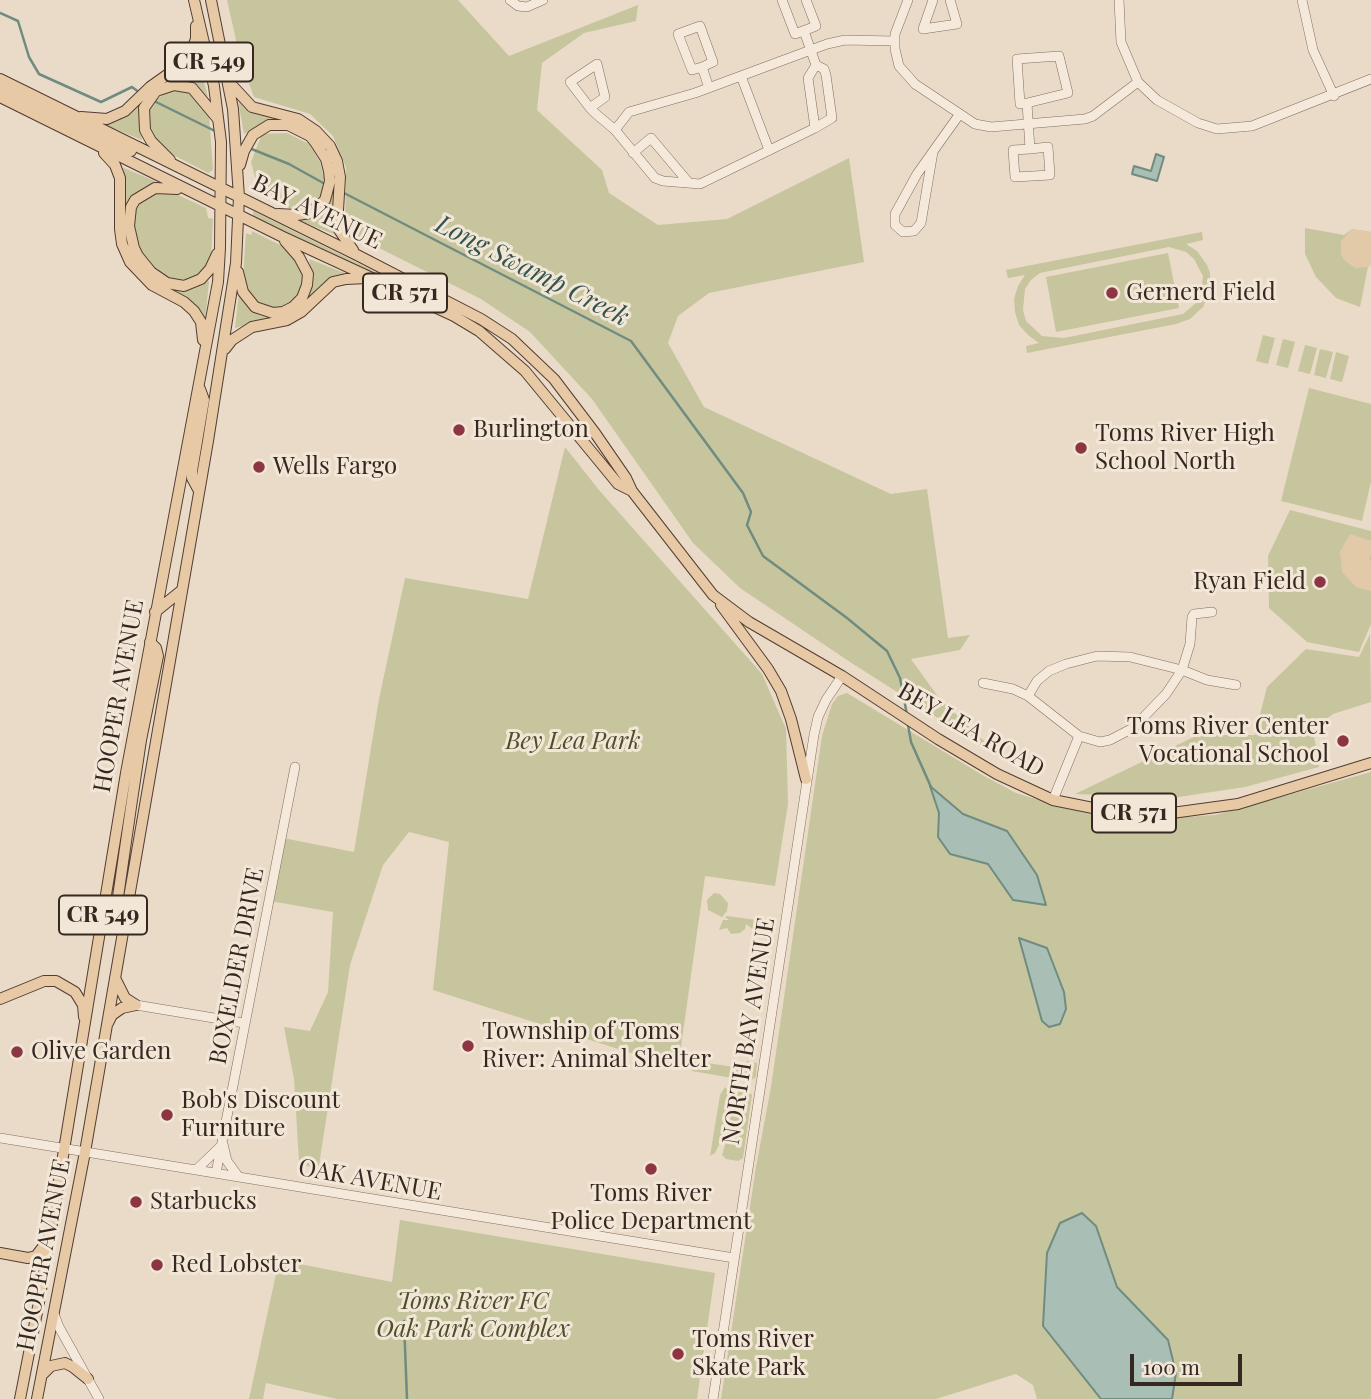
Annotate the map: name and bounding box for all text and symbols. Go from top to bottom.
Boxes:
road number: CR 549 [165,43,253,82]
street label: BAY AVENUE [248,168,386,256]
water label: Long Swamp Creek [430,209,634,333]
road number: CR 571 [363,274,447,312]
place label: Gernerd Field [1126,279,1276,307]
marker: Gernerd Field [1104,285,1120,301]
place label: Burlington [473,416,589,444]
place label: Toms River High School North [1095,420,1275,476]
marker: Burlington [451,422,467,438]
marker: Toms River High School North [1073,440,1089,456]
place label: Wells Fargo [273,453,397,481]
marker: Wells Fargo [251,459,267,475]
place label: Ryan Field [1193,568,1306,596]
marker: Ryan Field [1312,574,1328,590]
street label: HOOPER AVENUE [88,597,150,795]
street label: BEY LEA ROAD [893,676,1049,784]
place label: Toms River Center Vocational School [1127,713,1329,769]
park label: Bey Lea Park [505,728,641,756]
marker: Toms River Center Vocational School [1335,733,1351,749]
road number: CR 571 [1092,793,1176,832]
street label: BOXELDER DRIVE [204,865,270,1067]
road number: CR 549 [59,896,147,934]
street label: NORTH BAY AVENUE [717,916,781,1146]
place label: Township of Toms River: Animal Shelter [482,1018,711,1074]
place label: Olive Garden [31,1038,171,1066]
marker: Township of Toms River: Animal Shelter [460,1038,476,1054]
marker: Olive Garden [9,1044,25,1060]
place label: Bob's Discount Furniture [181,1087,340,1143]
marker: Bob's Discount Furniture [159,1107,175,1123]
street label: OAK AVENUE [296,1153,444,1207]
street label: HOOPER AVENUE [11,1156,77,1354]
marker: Toms River Police Department [643,1161,659,1177]
place label: Toms River Police Department [550,1180,752,1236]
place label: Starbucks [150,1188,257,1216]
marker: Starbucks [128,1194,144,1210]
place label: Red Lobster [171,1251,301,1279]
marker: Red Lobster [149,1257,165,1273]
park label: Toms River FC Oak Park Complex [376,1288,570,1344]
place label: Toms River Skate Park [692,1326,814,1382]
scale bar [1133,1340,1245,1384]
marker: Toms River Skate Park [670,1346,686,1362]
text: 100 m [1143,1352,1200,1380]

